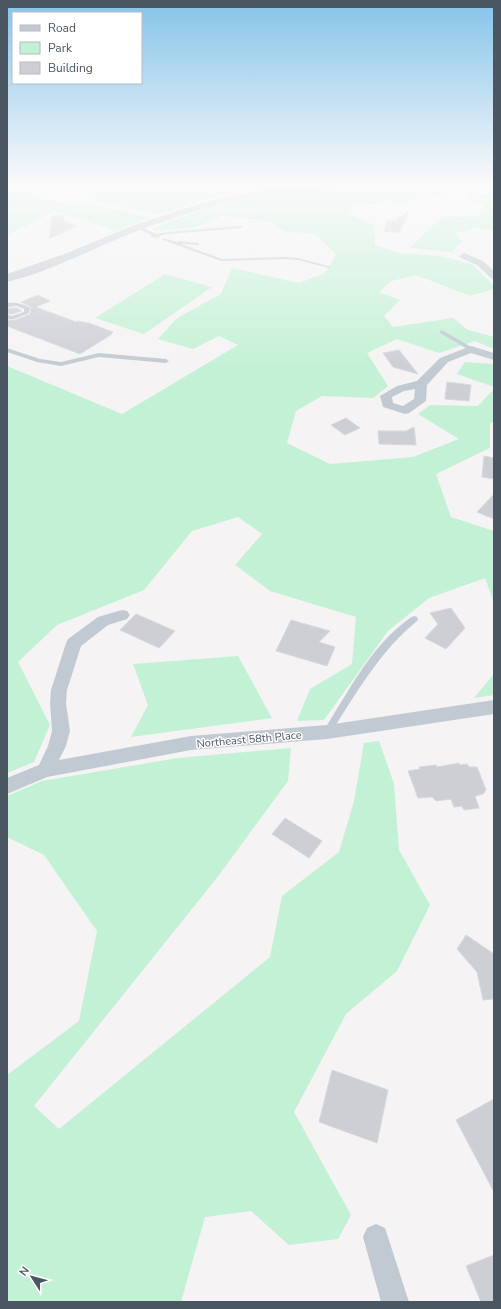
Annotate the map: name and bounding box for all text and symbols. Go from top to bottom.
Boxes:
legend [12,12,142,84]
text: Road [48,20,76,36]
text: Park [48,40,73,56]
text: Building [48,60,93,76]
street label: Northeast 58th Place [196,727,302,752]
north arrow [12,1257,52,1297]
text: N [16,1264,33,1279]

